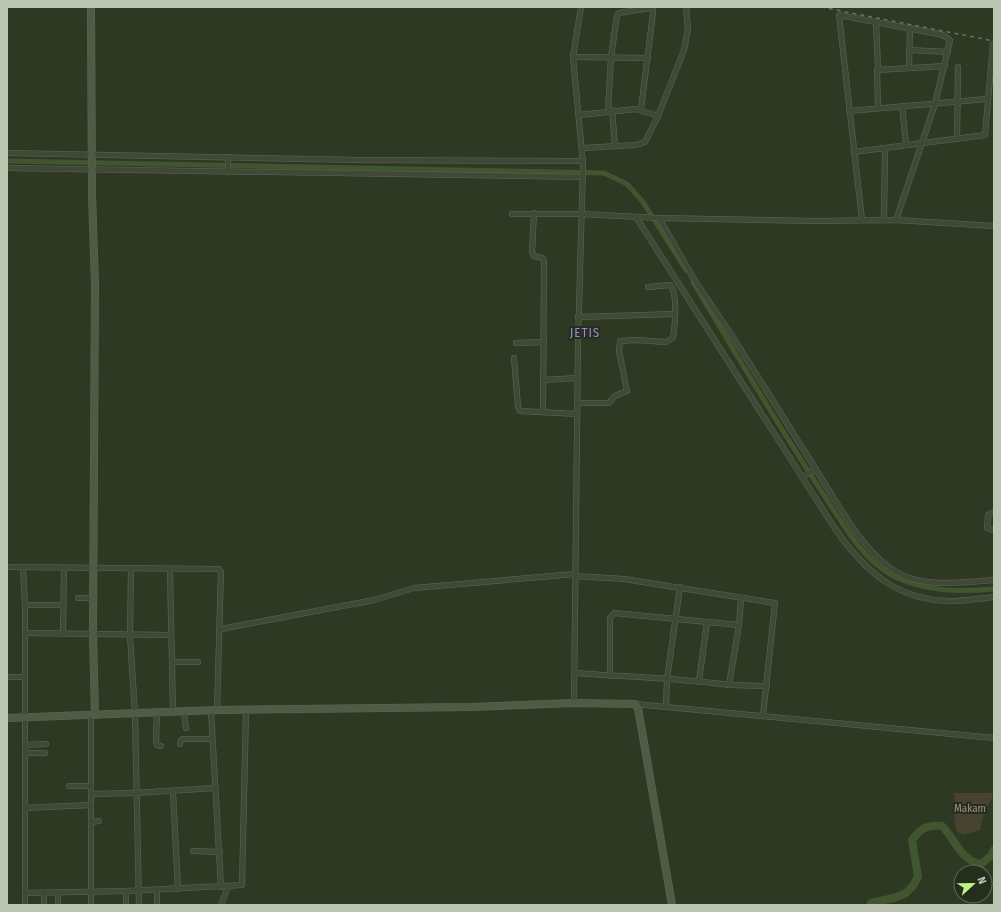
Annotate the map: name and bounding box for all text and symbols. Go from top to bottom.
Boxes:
district label: JETIS [570,325,600,340]
park label: Makam [954,802,986,815]
north arrow [953,864,993,904]
text: N [975,875,989,886]

